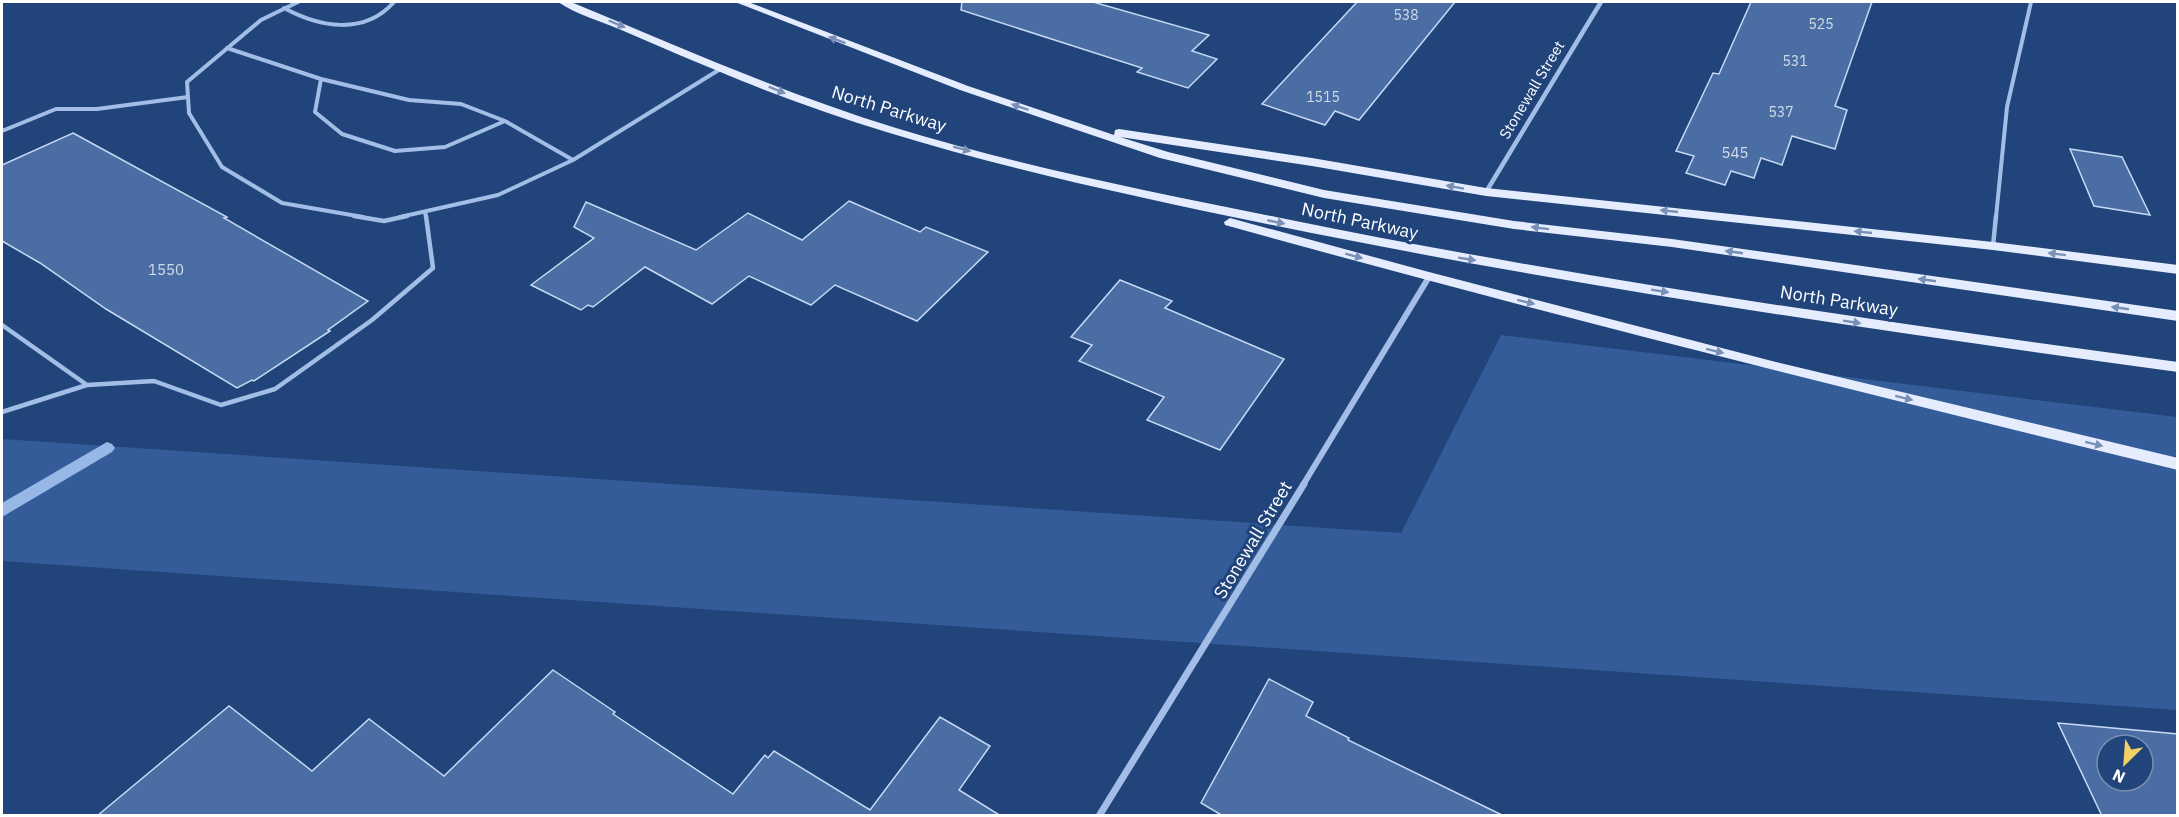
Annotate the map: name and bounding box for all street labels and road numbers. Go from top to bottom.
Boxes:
street label: Stonewall Street [1495,37,1568,142]
street label: North Parkway [829,80,949,137]
street label: North Parkway [1300,197,1421,244]
street label: North Parkway [1779,280,1900,321]
street label: Stonewall Street [1208,477,1297,603]

